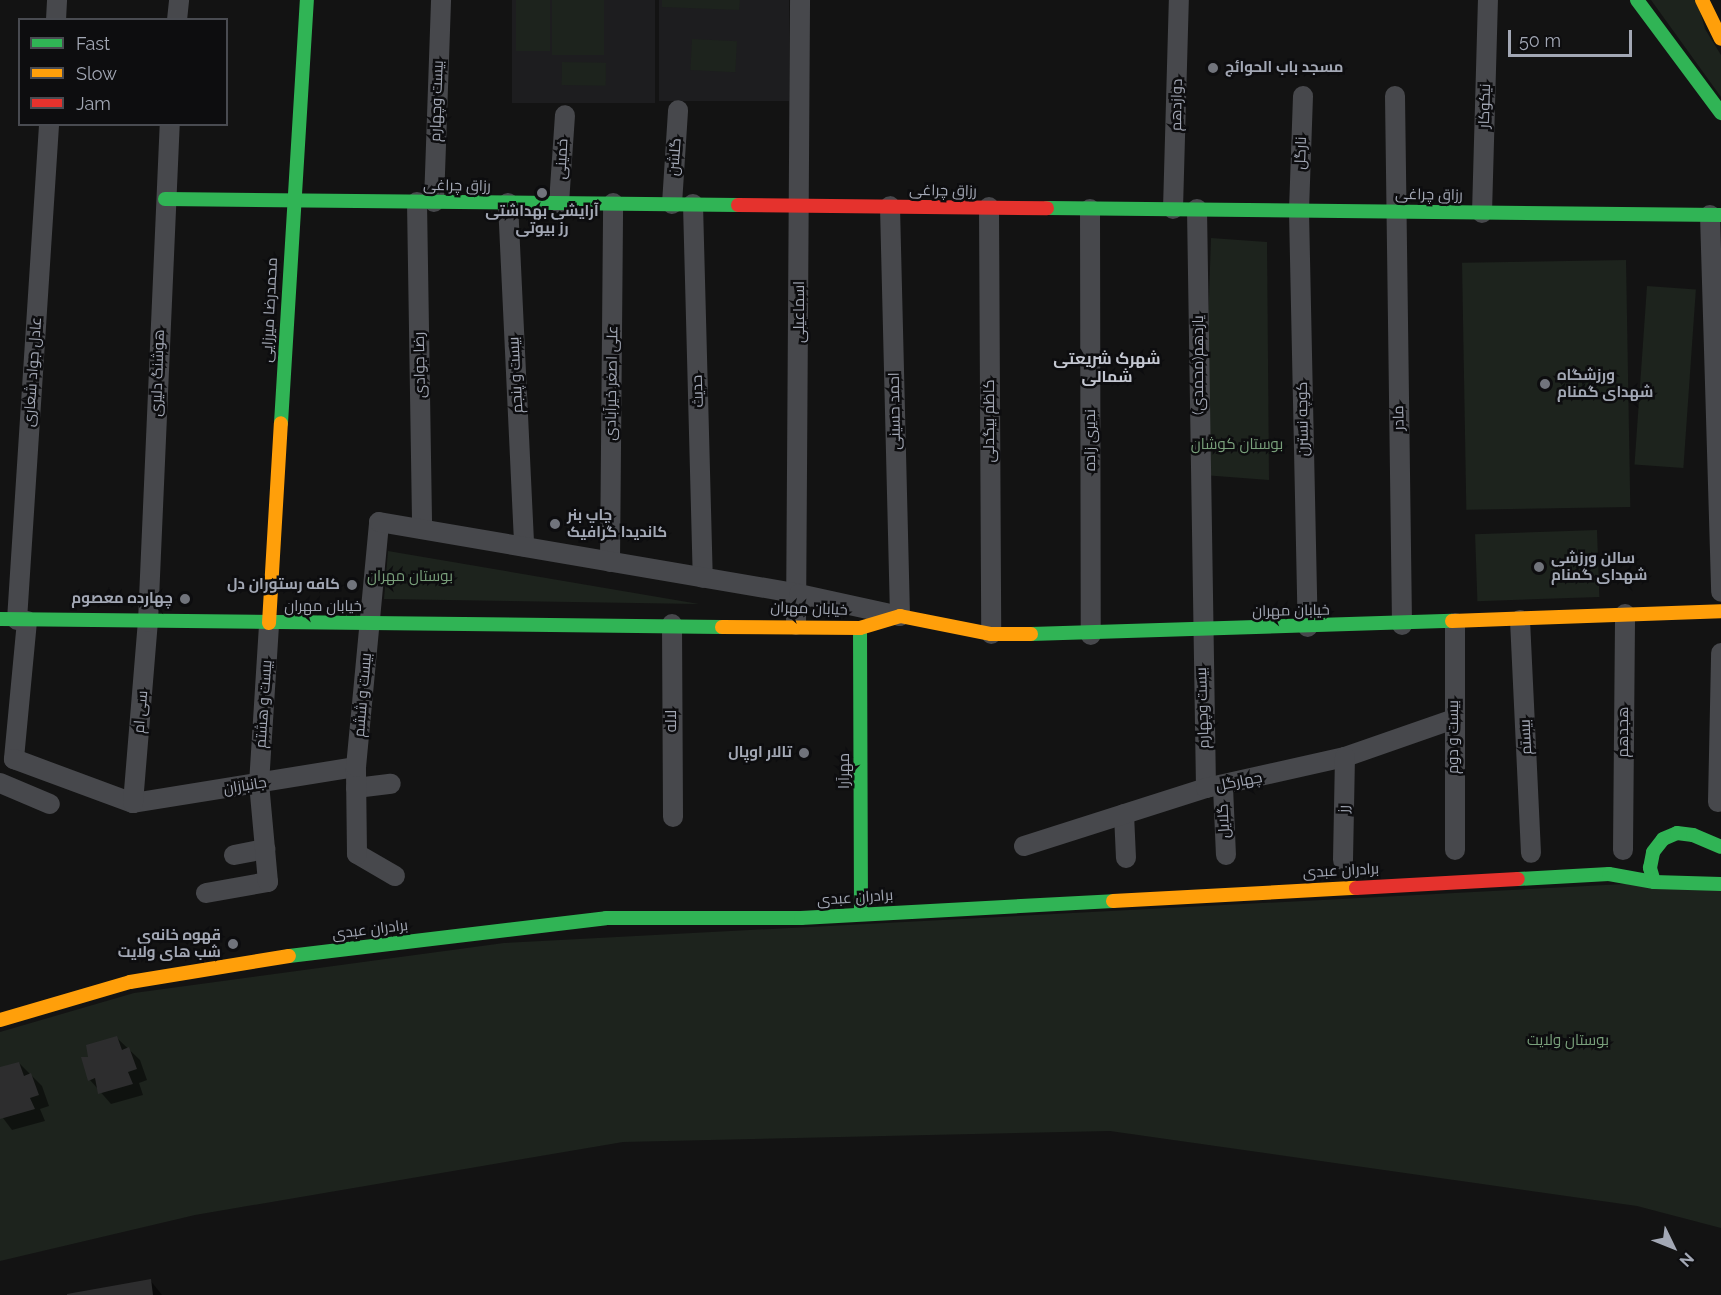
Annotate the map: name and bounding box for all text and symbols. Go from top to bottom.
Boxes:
legend [18,18,228,126]
scale bar [1511,18,1636,56]
text: 50 m [1519,30,1561,51]
text: Fast [76,33,110,54]
place label: مسجد باب الحوائج [1225,59,1344,77]
street label: بیست وچهارم [427,60,447,142]
marker: مسجد باب الحوائج [1206,61,1220,75]
text: Slow [76,63,117,84]
street label: دوازدهم [1168,79,1186,131]
street label: نیکوکار [1475,83,1495,129]
text: Jam [76,93,111,114]
street label: نارگل [1291,136,1311,170]
street label: گلشن [665,137,685,177]
street label: خمینی [552,138,572,180]
street label: رزاق چراغی [423,176,491,196]
street label: رزاق چراغی [909,181,977,201]
street label: رزاق چراغی [1395,185,1463,205]
marker: آرایشی بهداشتی رز بیوتی [535,186,549,200]
place label: آرایشی بهداشتی رز بیوتی [485,202,599,237]
street label: محمدرضا میرزایی [258,257,282,363]
street label: اسماعیلی [791,281,809,343]
street label: یازدهم(محمدی) [1190,315,1208,415]
street label: عادل جواد شعاری [20,316,46,428]
street label: علی اصغر خیرآبادی [602,325,622,441]
street label: هوشنگ دلیری [147,329,169,417]
street label: رضا جوادی [410,332,430,398]
street label: بیست و پنجم [505,336,527,414]
district label: شهرک شریعتی شمالی [1053,349,1161,387]
place label: ورزشگاه شهدای گمنام [1557,366,1653,401]
street label: احمد حسینی [885,372,905,450]
street label: حدیث [688,374,708,408]
marker: ورزشگاه شهدای گمنام [1538,377,1552,391]
street label: کاظم بیگدلی [981,379,999,463]
street label: کوچه نسترن [1293,382,1313,456]
street label: مادر [1390,405,1408,431]
street label: ندیری زاده [1082,409,1100,471]
park label: بوستان کوشان [1191,436,1283,454]
place label: چاپ بنر کاندیدا گرافیک [567,506,667,541]
marker: چاپ بنر کاندیدا گرافیک [548,517,562,531]
place label: سالن ورزشی شهدای گمنام [1551,549,1647,584]
marker: سالن ورزشی شهدای گمنام [1532,560,1546,574]
park label: بوستان مهران [367,568,453,586]
place label: کافه رستوران دل [227,576,340,594]
marker: کافه رستوران دل [345,578,359,592]
place label: چهارده معصوم [71,590,173,608]
marker: چهارده معصوم [178,592,192,606]
street label: خیابان مهران [284,598,362,616]
street label: خیابان مهران [770,599,848,619]
street label: خیابان مهران [1252,601,1330,621]
street label: بیست و ششم [350,652,376,738]
street label: بیست و هشتم [252,659,276,749]
street label: بیست وچهارم [1193,667,1213,749]
street label: سی ام [130,690,152,734]
street label: بیست و دوم [1445,700,1463,774]
street label: هجدهم [1615,707,1633,757]
street label: لاله [663,710,681,732]
street label: بیستم [1516,719,1536,755]
place label: تالار اوپال [728,744,792,762]
marker: تالار اوپال [797,746,811,760]
street label: مهرآرا [836,753,854,789]
street label: چهارگل [1214,769,1264,795]
street label: جانبازان [222,774,268,798]
street label: گلایل [1214,803,1234,839]
street label: رز [1335,805,1353,813]
street label: برادران عبدی [1302,860,1380,882]
street label: برادران عبدی [816,886,894,910]
street label: برادران عبدی [331,916,409,944]
place label: قهوه خانه‌ی شب های ولایت [118,926,221,961]
marker: قهوه خانه‌ی شب های ولایت [226,937,240,951]
park label: بوستان ولایت [1527,1032,1609,1050]
north arrow [1643,1217,1703,1277]
text: N [1675,1249,1698,1271]

